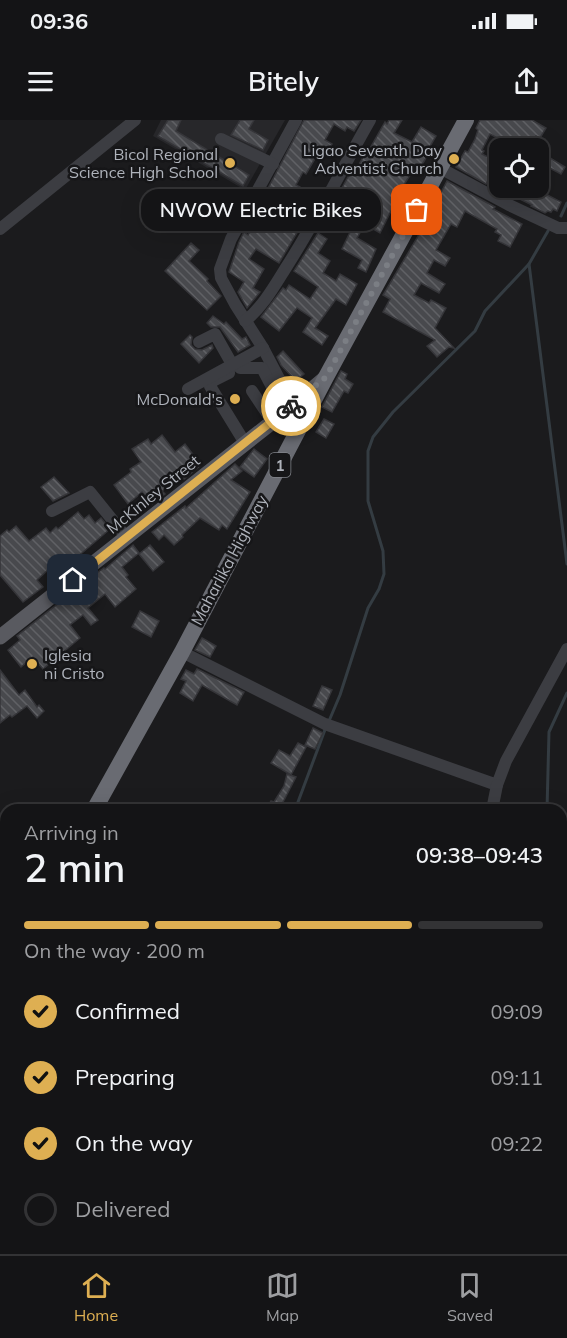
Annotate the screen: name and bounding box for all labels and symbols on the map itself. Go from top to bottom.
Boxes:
place label: Ligao Seventh Day Adventist Church [303,140,442,178]
place label: Bicol Regional Science High School [69,144,218,182]
marker: Ligao Seventh Day Adventist Church [447,152,461,166]
marker: Bicol Regional Science High School [223,156,237,170]
pin [391,184,442,235]
callout: NWOW Electric Bikes [141,189,381,231]
courier [261,376,321,436]
place label: McDonald's [136,389,223,409]
marker: McDonald's [228,392,242,406]
street label: McKinley Street [102,450,204,538]
road number: 1 [270,453,290,477]
street label: Maharlika Highway [186,491,272,628]
pin [47,554,98,605]
place label: Iglesia ni Cristo [44,645,104,683]
marker: Iglesia ni Cristo [25,657,39,671]

